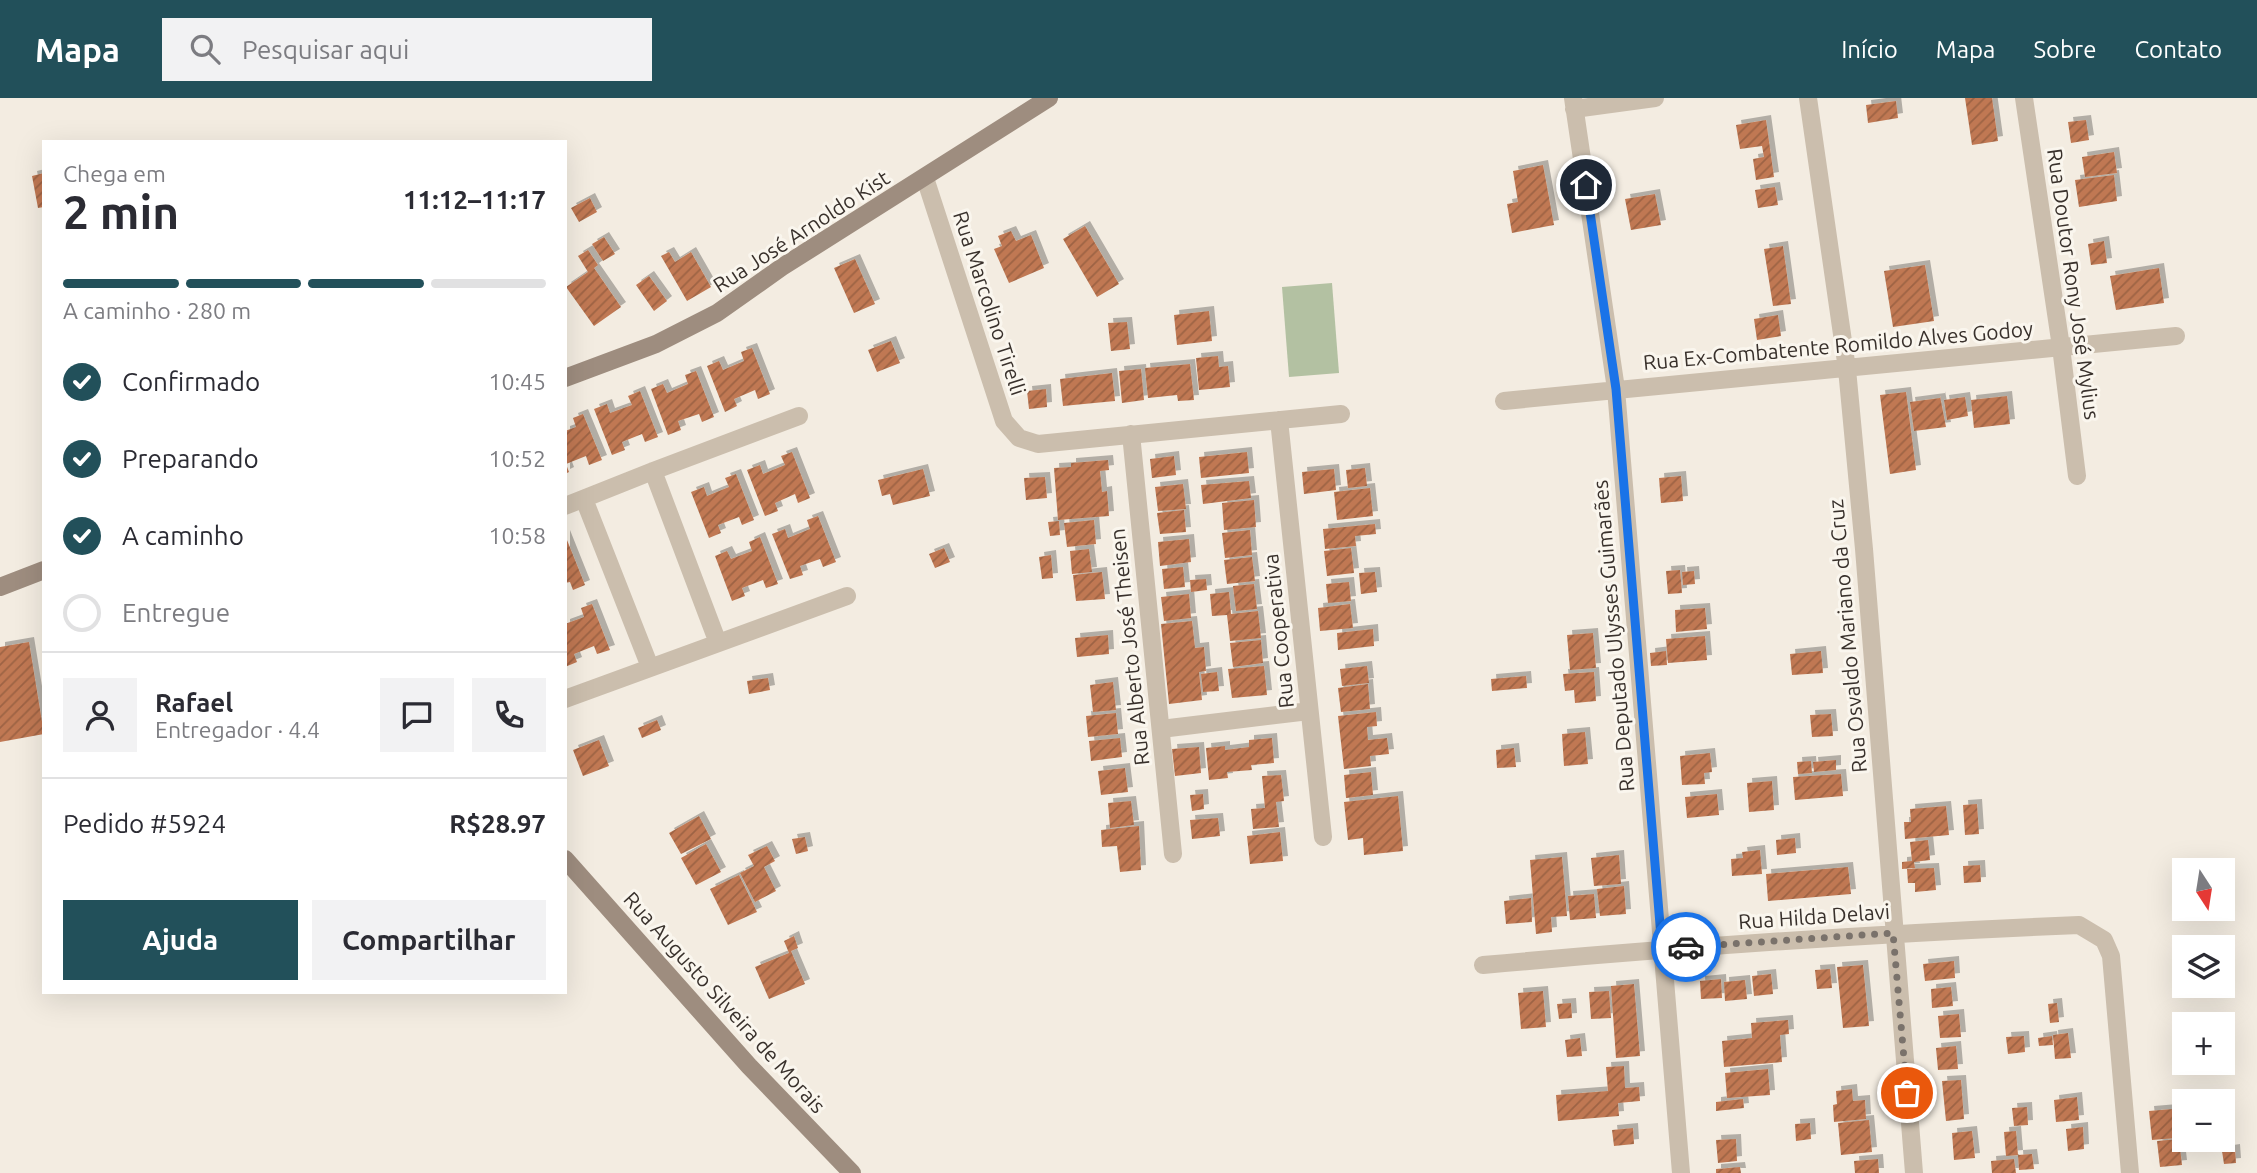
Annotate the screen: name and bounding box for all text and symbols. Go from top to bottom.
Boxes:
search box [162,18,652,81]
icon: search [186,30,224,68]
text: Mapa [35,31,120,68]
text: Pesquisar aqui [242,35,409,64]
text: Início [1841,36,1898,63]
text: Mapa [1936,36,1995,63]
text: Sobre [2033,36,2096,63]
text: Contato [2134,36,2222,63]
street label: Rua Doutor Rony José Mylius [2043,147,2105,421]
pin [1556,155,1616,215]
text: Chega em [63,161,166,186]
street label: Rua José Arnoldo Kist [708,165,894,297]
icon: home [1567,166,1605,204]
text: 11:12–11:17 [403,185,546,214]
text: 2 min [63,186,179,238]
street label: Rua Marcolino Tirelli [949,208,1031,398]
text: A caminho · 280 m [63,298,251,323]
street label: Rua Ex-Combatente Romildo Alves Godoy [1642,316,2034,374]
icon: check [63,363,101,401]
text: Confirmado [122,367,260,396]
text: 10:45 [488,369,546,394]
icon: check [63,440,101,478]
text: Preparando [122,444,259,473]
text: 10:52 [488,446,546,471]
street label: Rua Deputado Ulysses Guimarães [1587,479,1639,793]
street label: Rua Osvaldo Mariano da Cruz [1823,498,1871,774]
icon: check [63,517,101,555]
text: A caminho [122,521,244,550]
text: 10:58 [488,523,546,548]
street label: Rua Alberto José Theisen [1105,527,1153,767]
street label: Rua Cooperativa [1258,553,1298,709]
text: Entregue [122,598,230,627]
button: person [63,678,137,752]
button: chat [380,678,454,752]
button: phone [472,678,546,752]
text: Rafael [155,688,233,717]
text: Entregador · 4.4 [155,717,320,742]
text: Pedido #5924 [63,809,226,838]
text: R$28.97 [449,809,546,838]
north arrow [2172,858,2235,920]
map controls [2172,858,2235,1152]
street label: Rua Augusto Silveira de Morais [619,887,831,1117]
street label: Rua Hilda Delavi [1737,899,1891,933]
button: Ajuda [63,900,298,980]
button: Compartilhar [312,900,546,980]
courier [1651,912,1721,982]
icon: car [1667,928,1705,966]
button: layers [2172,935,2235,998]
button: + [2172,1012,2235,1075]
pin [1877,1063,1937,1123]
icon: bag [1888,1074,1926,1112]
button: − [2172,1089,2235,1152]

